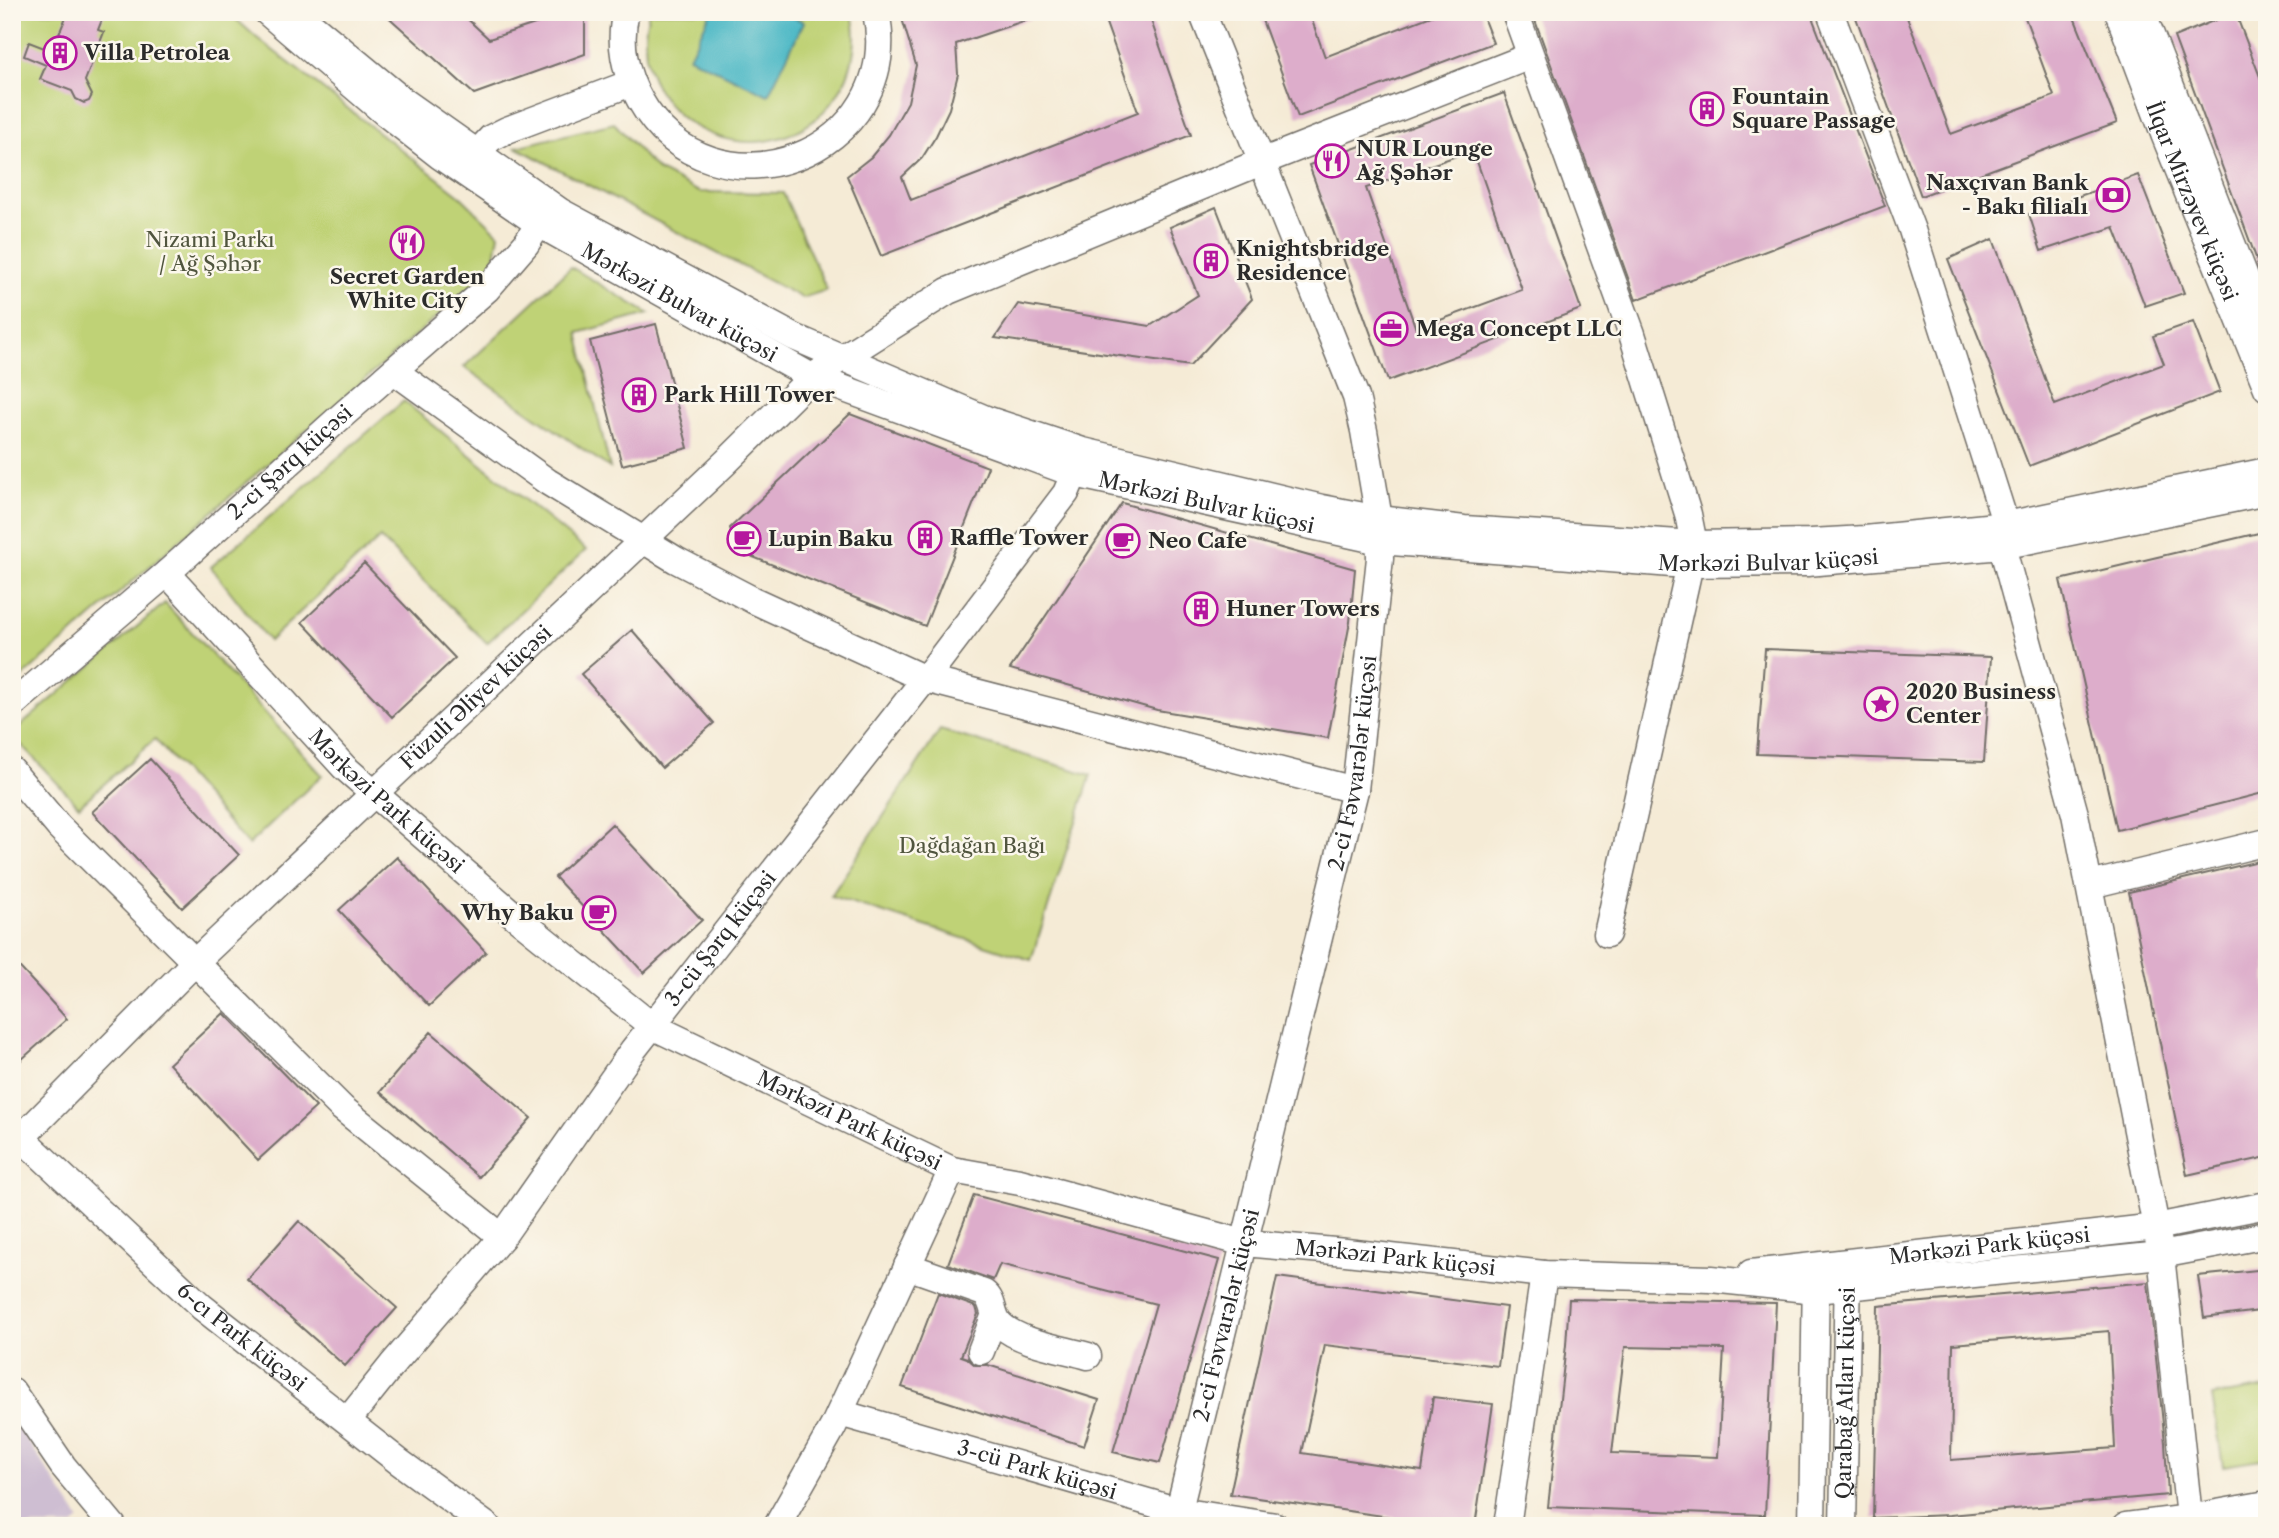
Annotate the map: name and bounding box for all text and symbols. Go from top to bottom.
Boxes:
building icon: Villa Petrolea [41,34,79,72]
place label: Villa Petrolea [83,40,231,65]
place label: Fountain Square Passage [1732,84,1895,133]
building icon: Fountain Square Passage [1688,90,1726,128]
street label: İlqar Mirzəyev küçəsi [2141,98,2243,304]
place label: NUR Lounge Ağ Şəhər [1355,136,1493,185]
restaurant icon: NUR Lounge Ağ Şəhər [1313,142,1351,180]
place label: Naxçıvan Bank - Bakı filialı [1926,170,2089,219]
bank icon: Naxçıvan Bank - Bakı filialı [2094,176,2132,214]
restaurant icon: Secret Garden White City [388,224,426,262]
park label: Nizami Parkı / Ağ Şəhər [145,227,275,276]
place label: Knightsbridge Residence [1236,236,1389,285]
street label: Mərkəzi Bulvar küçəsi [577,237,782,367]
building icon: Knightsbridge Residence [1192,242,1230,280]
place label: Secret Garden White City [330,264,485,313]
office icon: Mega Concept LLC [1372,310,1410,348]
place label: Mega Concept LLC [1416,316,1622,341]
building icon: Park Hill Tower [620,376,658,414]
place label: Park Hill Tower [664,382,836,407]
street label: 2-ci Şərq küçəsi [222,399,357,525]
street label: Mərkəzi Bulvar küçəsi [1096,467,1317,538]
building icon: Raffle Tower [906,519,944,557]
cafe icon: Lupin Baku [725,520,763,558]
cafe icon: Neo Cafe [1104,522,1142,560]
place label: Raffle Tower [950,525,1089,550]
place label: Lupin Baku [768,526,893,551]
place label: Neo Cafe [1148,528,1247,553]
street label: Mərkəzi Bulvar küçəsi [1657,544,1879,577]
building icon: Huner Towers [1182,590,1220,628]
place label: Huner Towers [1226,596,1380,621]
street label: Füzuli Əliyev küçəsi [395,620,557,774]
street label: 2-ci Fəvvarələr küçəsi [1323,654,1381,873]
place label: 2020 Business Center [1906,679,2056,728]
place icon: 2020 Business Center [1862,685,1900,723]
street label: Mərkəzi Park küçəsi [304,724,470,878]
park label: Dağdağan Bağı [899,833,1045,858]
street label: 3-cü Şərq küçəsi [659,866,781,1011]
cafe icon: Why Baku [580,894,618,932]
place label: Why Baku [460,900,574,925]
street label: Mərkəzi Park küçəsi [753,1065,946,1175]
street label: 2-ci Fəvvarələr küçəsi [1188,1206,1264,1424]
street label: Mərkəzi Park küçəsi [1888,1222,2091,1269]
street label: Mərkəzi Park küçəsi [1294,1235,1497,1281]
street label: 6-cı Park küçəsi [172,1277,312,1396]
street label: Qarabağ Atları küçəsi [1831,1287,1860,1499]
street label: 3-cü Park küçəsi [955,1435,1120,1504]

